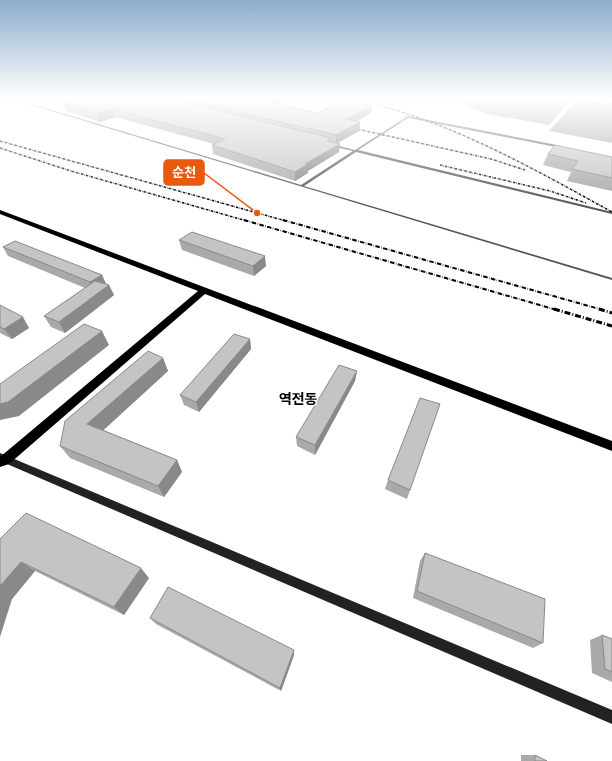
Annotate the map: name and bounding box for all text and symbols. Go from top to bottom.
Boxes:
callout: 순천 [164,160,204,185]
text: 순천 [172,164,196,181]
district label: 역전동 [279,390,317,408]

